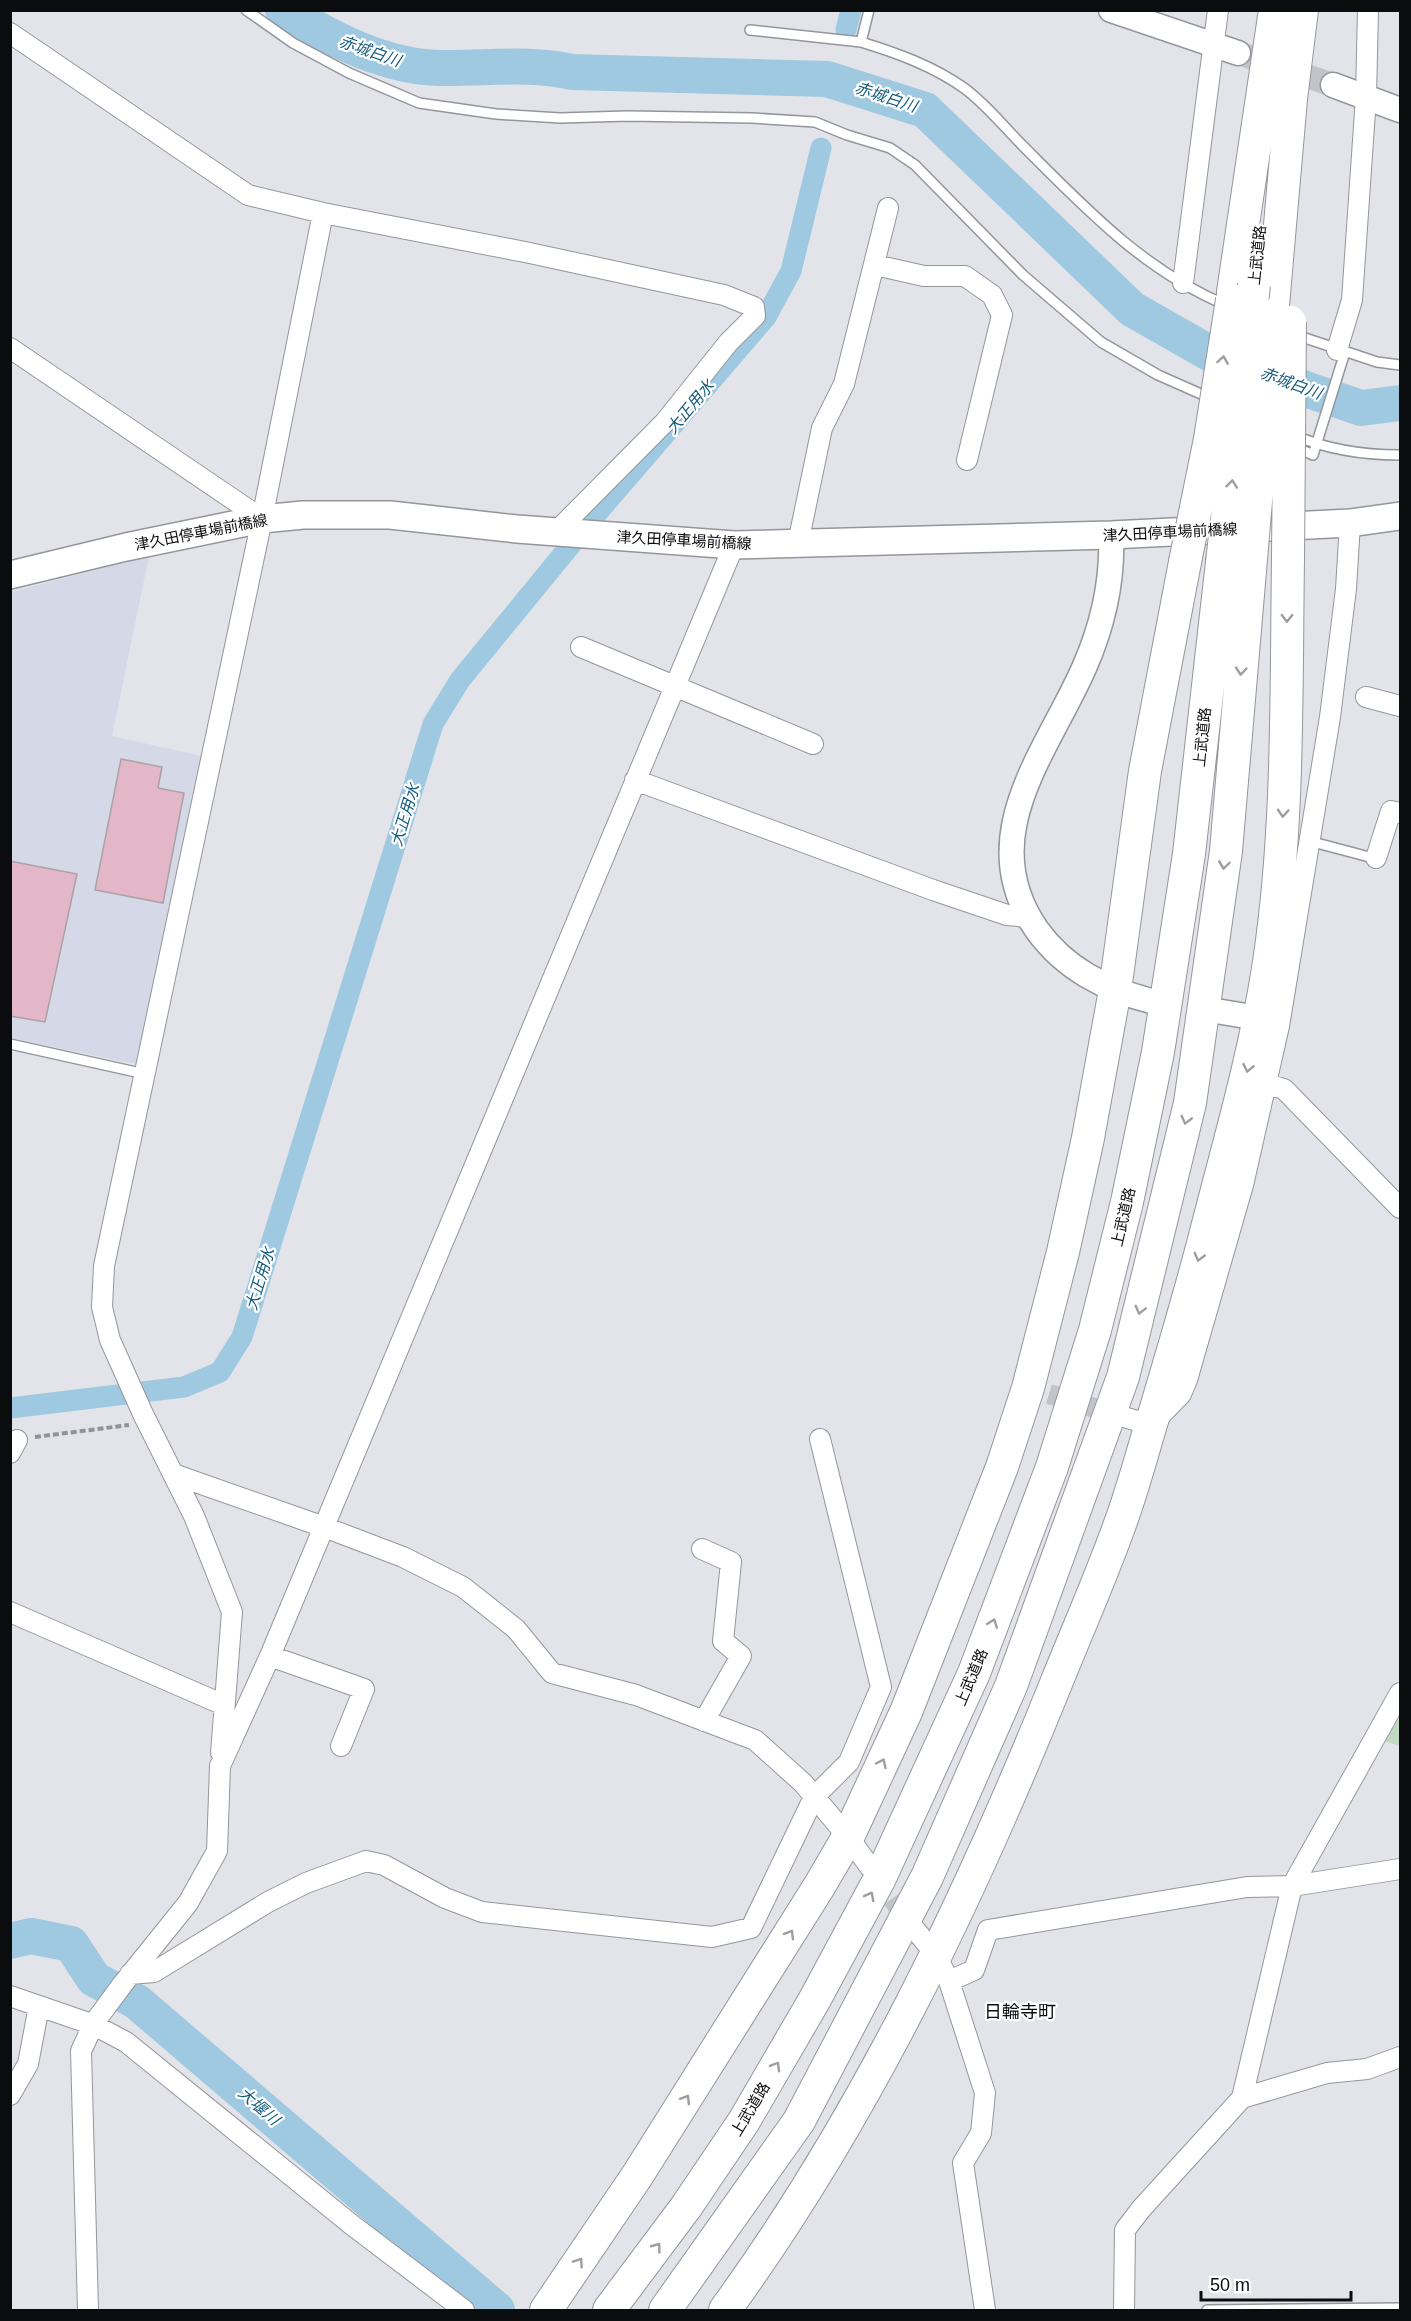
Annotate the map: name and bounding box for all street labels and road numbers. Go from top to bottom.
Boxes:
street label: 上武道路 [1245,224,1269,286]
street label: 津久田停車場前橋線 [133,511,269,553]
street label: 津久田停車場前橋線 [1102,520,1238,544]
street label: 津久田停車場前橋線 [616,528,752,552]
street label: 上武道路 [1190,706,1214,768]
street label: 上武道路 [1108,1186,1138,1248]
street label: 上武道路 [951,1646,991,1708]
street label: 上武道路 [727,2079,773,2139]

